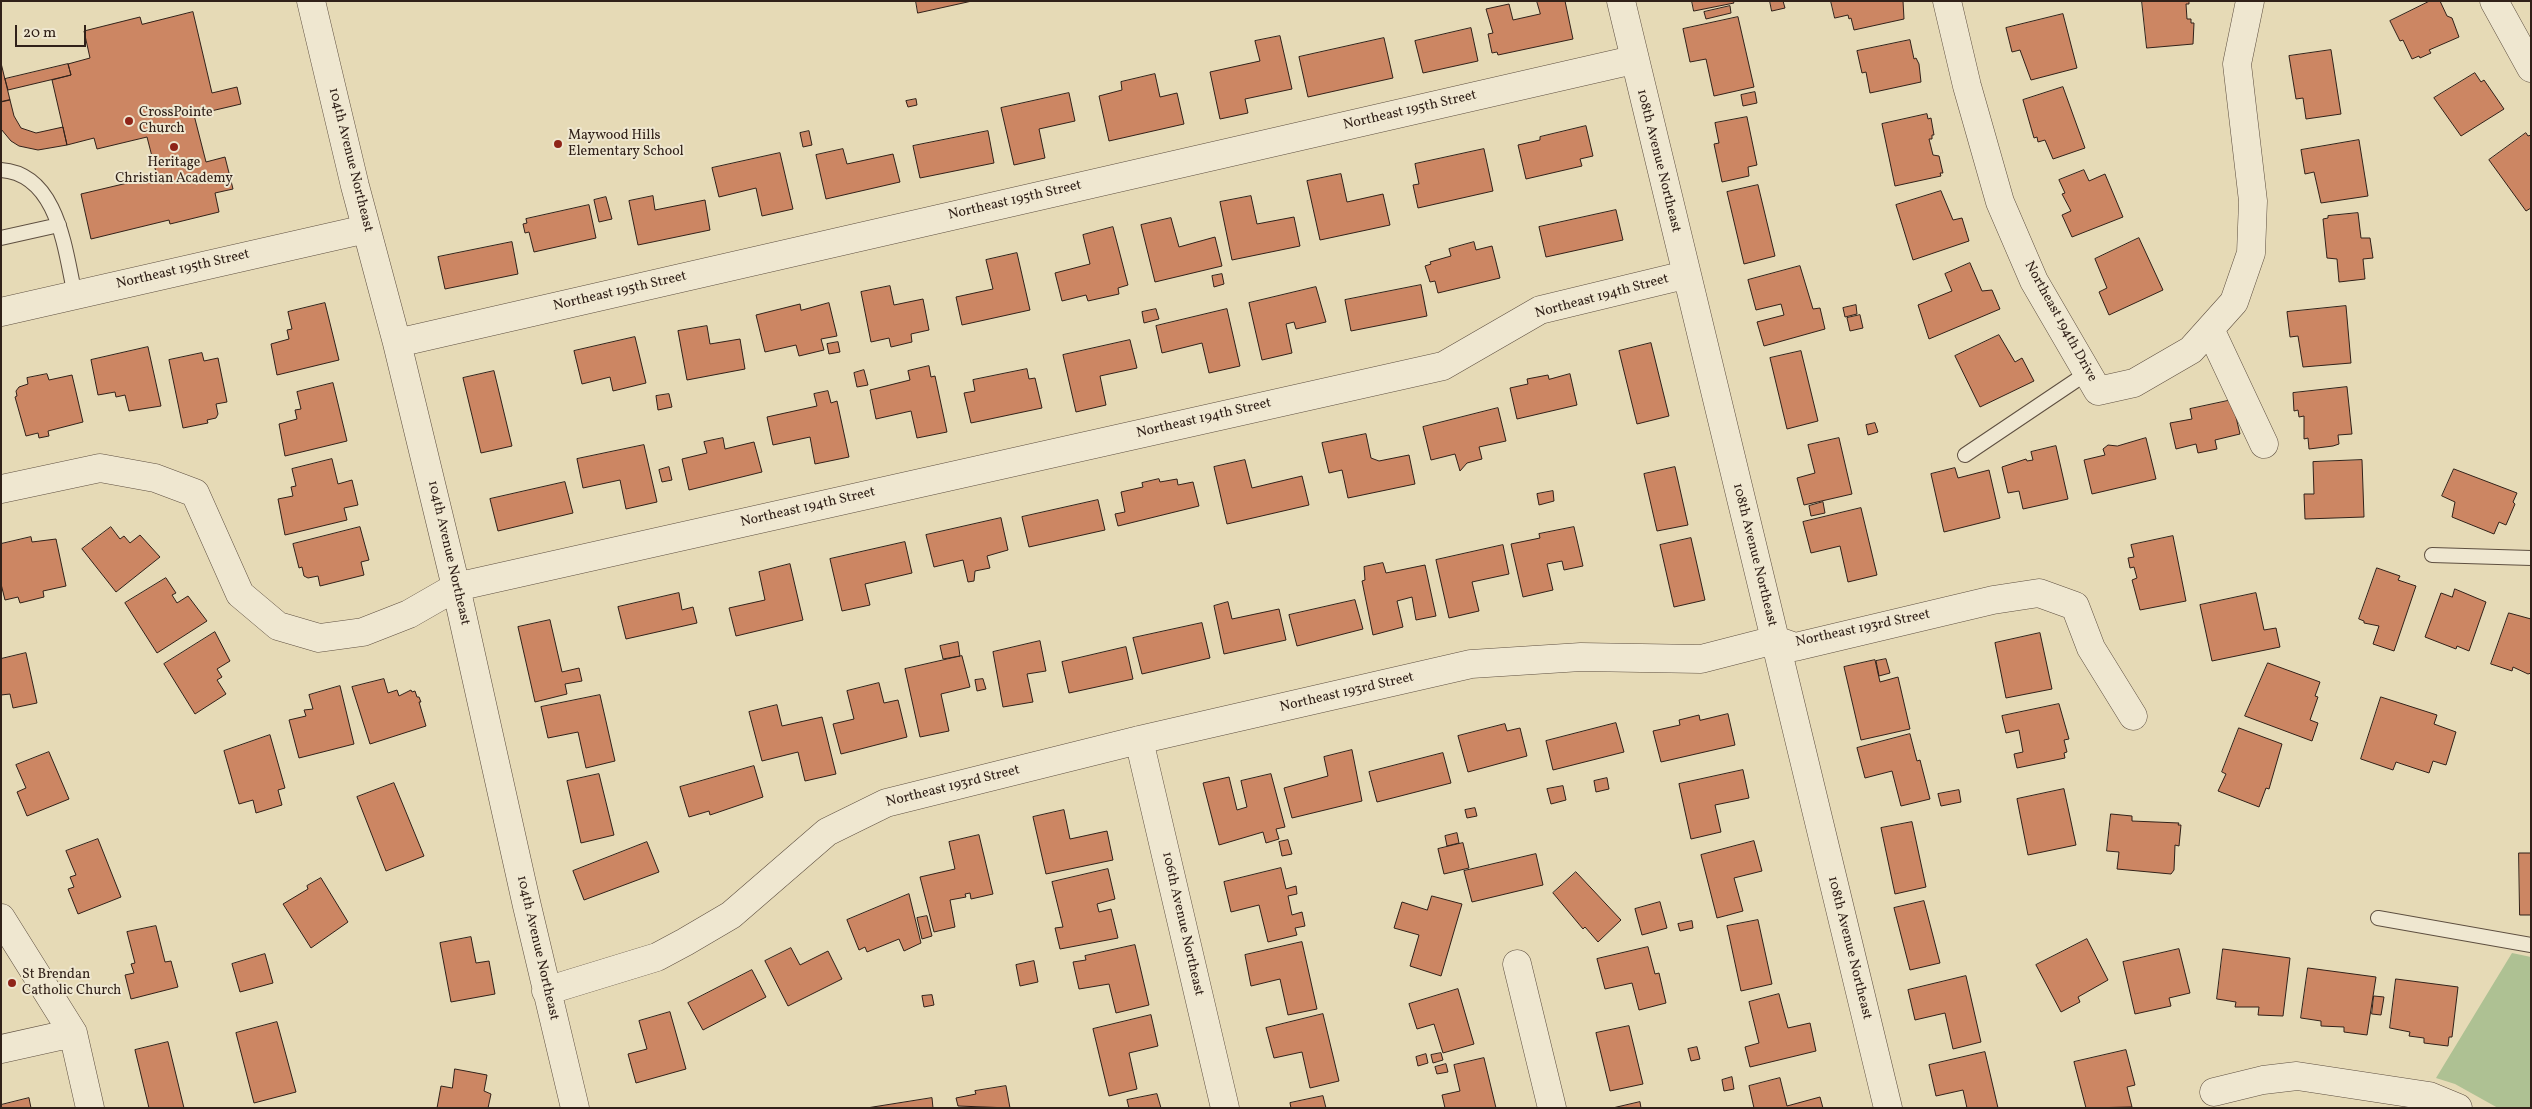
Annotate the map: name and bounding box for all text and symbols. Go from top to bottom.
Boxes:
scale bar [18,15,89,47]
text: 20 m [23,23,56,44]
street label: 104th Avenue Northeast [324,86,376,234]
street label: Northeast 195th Street [1342,87,1478,135]
street label: 108th Avenue Northeast [1632,88,1684,234]
place label: CrossPointe Church [139,105,213,138]
marker: CrossPointe Church [123,115,135,127]
place label: Maywood Hills Elementary School [568,128,684,160]
marker: Maywood Hills Elementary School [552,138,564,150]
marker: Heritage Christian Academy [168,141,180,153]
place label: Heritage Christian Academy [115,155,233,188]
street label: Northeast 195th Street [947,177,1083,225]
street label: Northeast 195th Street [115,246,251,294]
street label: Northeast 194th Drive [2020,259,2100,385]
street label: Northeast 195th Street [552,268,688,316]
street label: Northeast 194th Street [1533,271,1671,323]
street label: Northeast 194th Street [1135,395,1273,443]
street label: 104th Avenue Northeast [423,479,473,627]
street label: 108th Avenue Northeast [1728,482,1780,628]
street label: Northeast 194th Street [739,484,877,532]
street label: Northeast 193rd Street [1794,607,1932,651]
street label: Northeast 193rd Street [1278,669,1416,717]
street label: Northeast 193rd Street [884,762,1022,812]
street label: 106th Avenue Northeast [1157,850,1207,998]
street label: 104th Avenue Northeast [512,874,562,1022]
street label: 108th Avenue Northeast [1823,875,1875,1021]
place label: St Brendan Catholic Church [22,967,121,1000]
marker: St Brendan Catholic Church [6,977,18,989]

